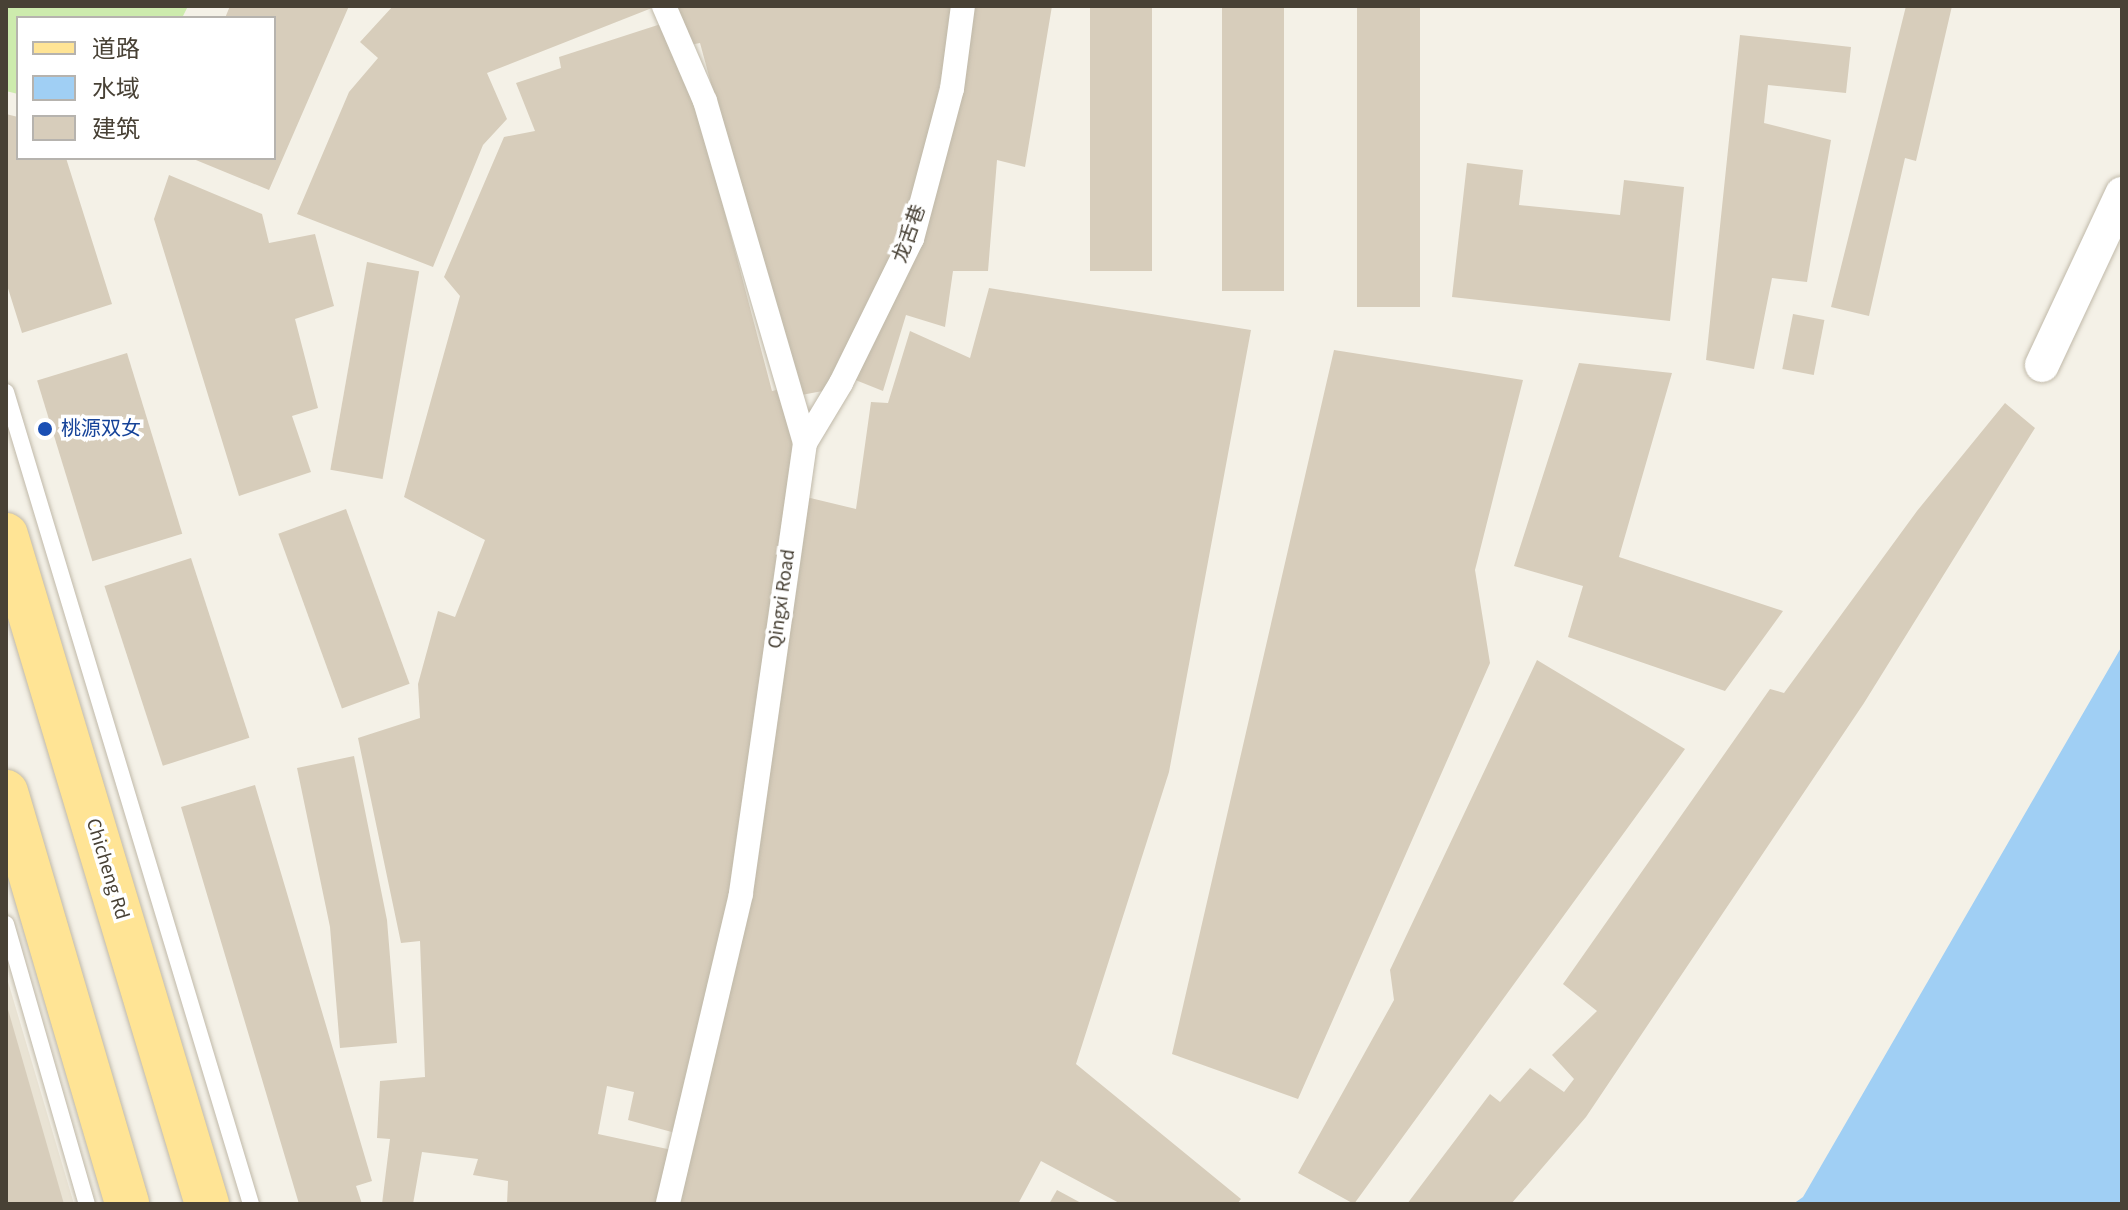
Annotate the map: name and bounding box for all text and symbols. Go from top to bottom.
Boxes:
legend [16,16,276,160]
text: 道路 [92,32,140,67]
text: 水域 [92,72,140,107]
text: 建筑 [92,112,140,147]
street label: 龙舌巷 [888,202,932,266]
place label: 桃源双女 [61,417,141,441]
marker: 桃源双女 [36,420,54,438]
street label: Qingxi Road [763,548,801,650]
street label: Chicheng Rd [80,816,134,922]

